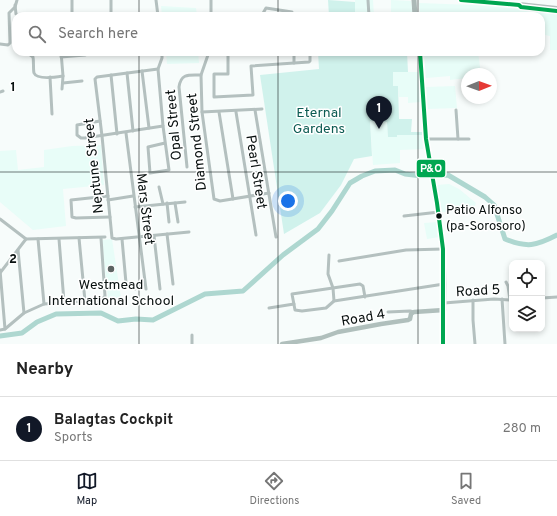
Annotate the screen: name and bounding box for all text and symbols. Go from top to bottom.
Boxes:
search box [12,12,545,56]
icon: search [26,23,48,45]
text: Search here [58,25,138,44]
north arrow [461,68,497,104]
text: 1 [10,80,16,96]
street label: Opal Street [163,89,186,161]
street label: Diamond Street [184,92,211,192]
pin: 1 [366,96,392,129]
park label: Eternal Gardens [293,105,345,138]
street label: Neptune Street [81,117,108,214]
street label: Pearl Street [241,134,270,210]
line badge: P&O [416,159,446,178]
text: P&O [420,162,442,176]
street label: Mars Street [132,172,157,246]
your location [278,191,298,211]
place label: Patio Alfonso (pa-Sorosoro) [446,203,526,235]
marker: Patio Alfonso (pa-Sorosoro) [434,211,444,221]
text: 2 [9,252,17,268]
map controls [509,260,545,332]
button: locate [509,260,545,296]
marker: Westmead International School [106,264,116,274]
place label: Westmead International School [48,277,174,310]
street label: Road 5 [455,282,501,301]
button: layers [509,296,545,332]
street label: Road 4 [340,306,387,331]
text: Nearby [16,359,73,381]
text: Balagtas Cockpit [54,411,173,430]
text: 1 [26,421,32,437]
text: 280 m [503,421,541,437]
text: Sports [54,430,93,446]
tab: Map [76,470,98,508]
tab: Directions [249,470,299,508]
tab: Saved [451,470,481,508]

